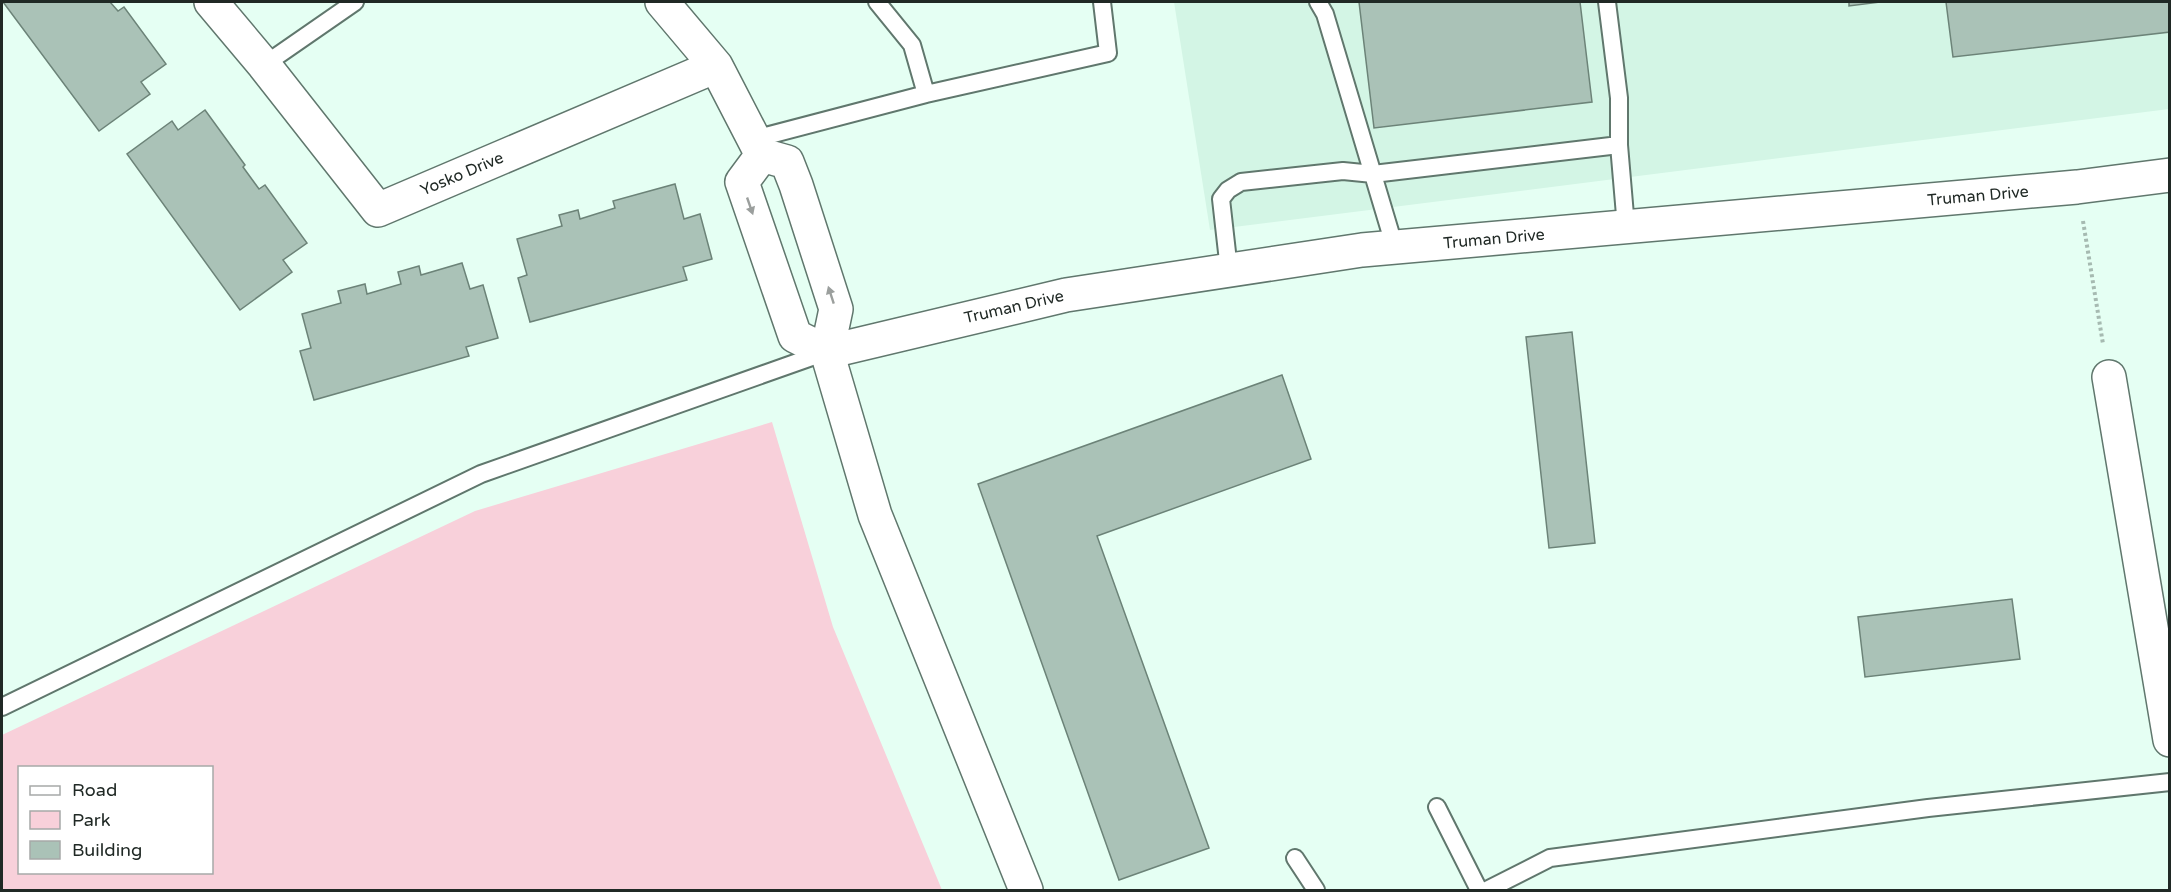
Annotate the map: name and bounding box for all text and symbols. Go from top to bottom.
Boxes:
street label: Yosko Drive [417,148,507,200]
street label: Truman Drive [1926,182,2030,210]
one-way arrow [746,197,756,215]
street label: Truman Drive [1442,225,1546,253]
one-way arrow [826,286,835,304]
street label: Truman Drive [962,286,1066,328]
legend [18,766,213,874]
text: Road [72,779,117,801]
text: Park [72,809,111,831]
text: Building [72,839,142,861]

